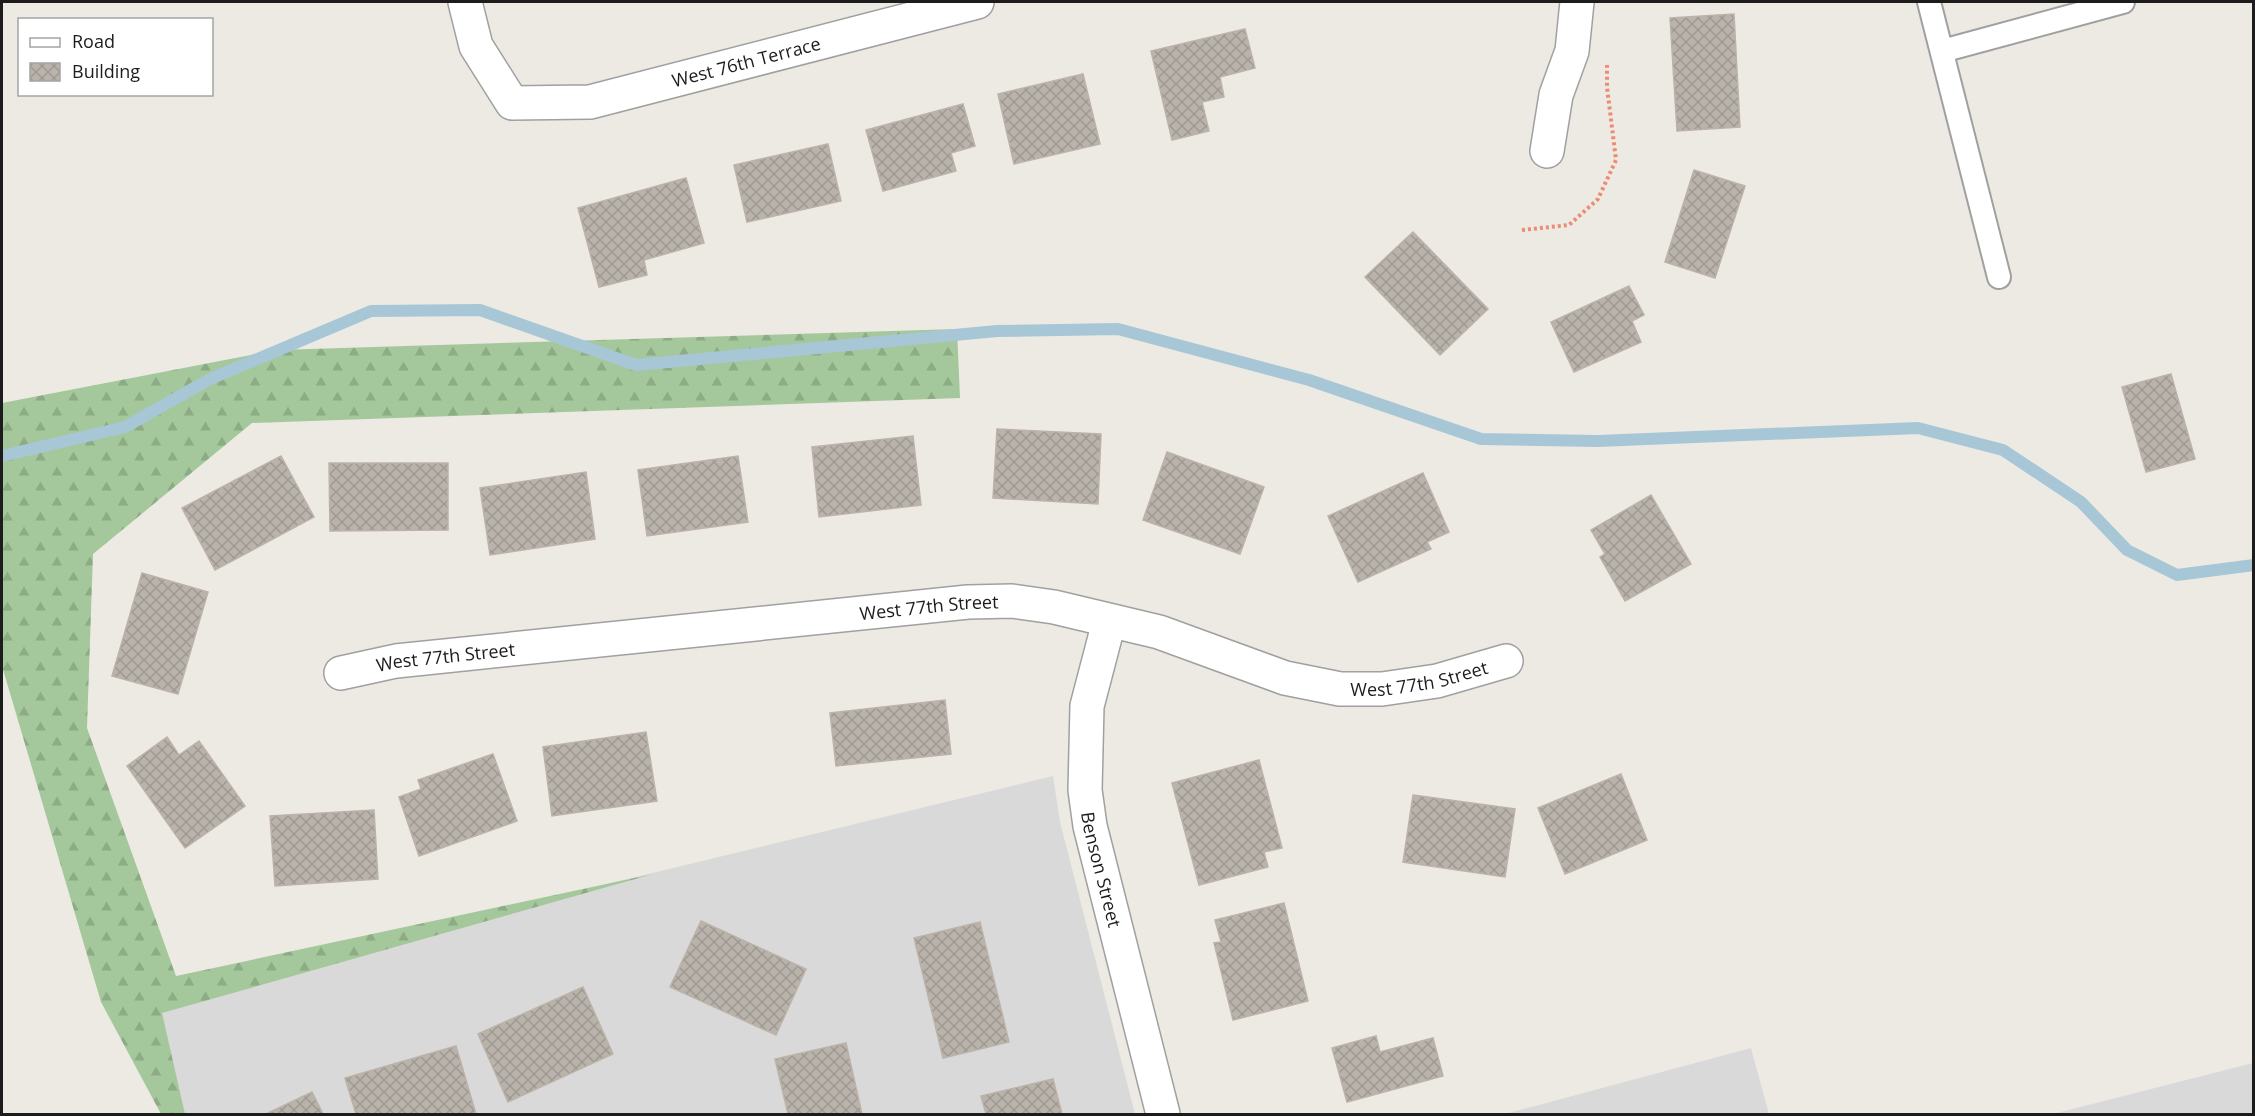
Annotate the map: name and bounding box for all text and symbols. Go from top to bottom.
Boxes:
legend [18,18,213,96]
text: Road [72,29,115,53]
street label: West 76th Terrace [669,31,823,92]
text: Building [72,59,140,83]
street label: West 77th Street [858,589,999,625]
street label: West 77th Street [374,637,516,677]
street label: West 77th Street [1350,655,1491,701]
street label: Benson Street [1076,810,1127,930]

